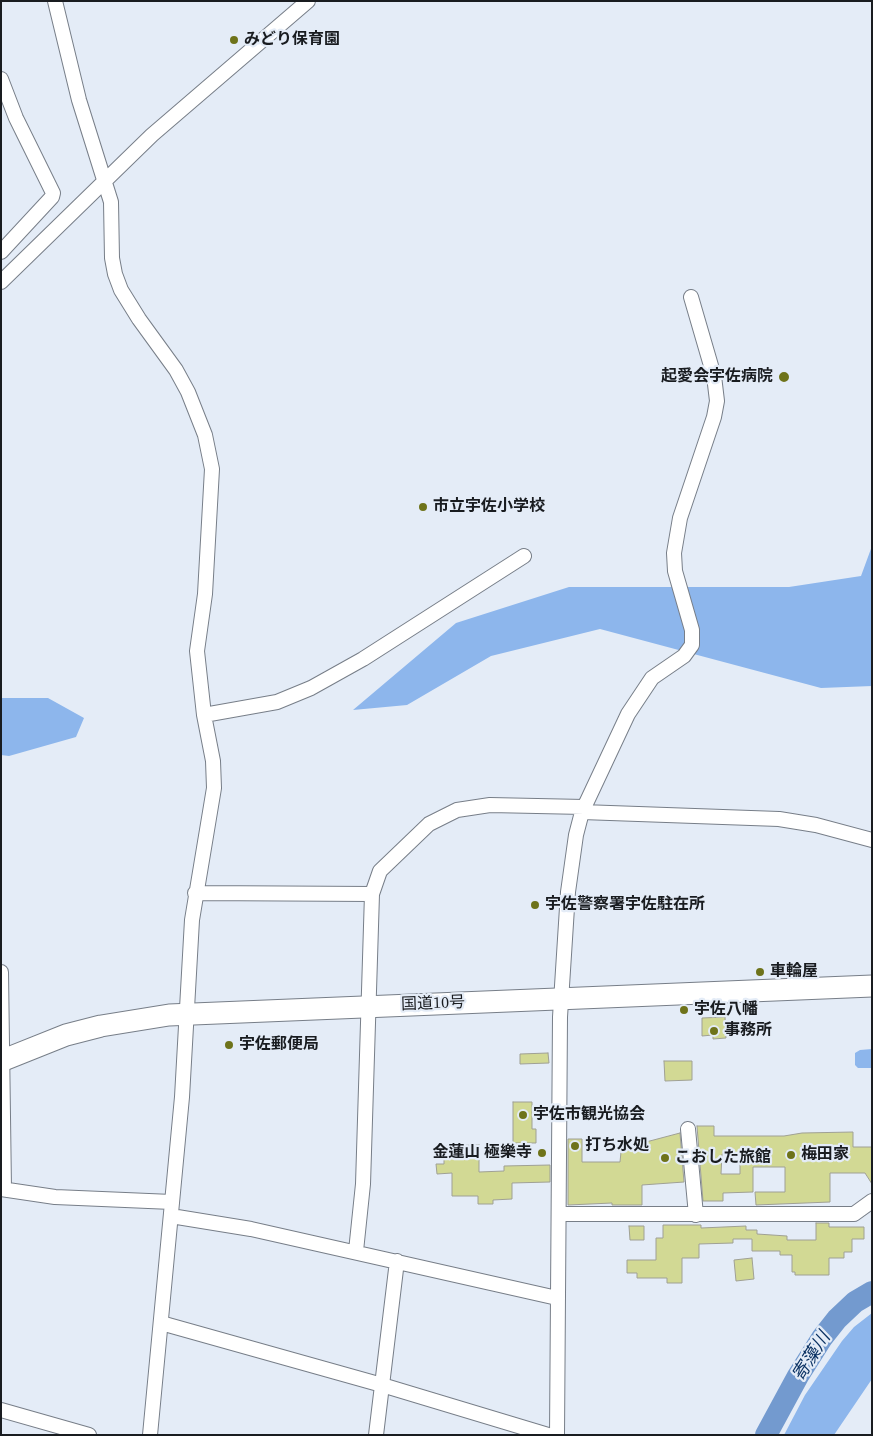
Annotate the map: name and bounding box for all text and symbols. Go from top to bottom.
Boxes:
place label: みどり保育園 [244,30,340,50]
marker: みどり保育園 [228,34,240,46]
place label: 起愛会宇佐病院 [661,367,773,387]
marker: 起愛会宇佐病院 [777,370,791,384]
place label: 市立宇佐小学校 [433,497,545,517]
marker: 市立宇佐小学校 [417,501,429,513]
place label: 宇佐警察署宇佐駐在所 [545,895,705,915]
marker: 宇佐警察署宇佐駐在所 [529,899,541,911]
place label: 車輪屋 [770,962,818,982]
marker: 車輪屋 [754,966,766,978]
street label: 国道10号 [401,993,465,1015]
place label: 宇佐八幡 [694,1000,758,1020]
marker: 宇佐八幡 [678,1004,690,1016]
place label: 事務所 [724,1021,772,1041]
marker: 事務所 [708,1025,720,1037]
place label: 宇佐郵便局 [239,1035,319,1055]
marker: 宇佐郵便局 [223,1039,235,1051]
place label: 宇佐市観光協会 [533,1105,645,1125]
marker: 宇佐市観光協会 [517,1109,529,1121]
place label: 打ち水処 [585,1136,649,1156]
marker: 打ち水処 [569,1140,581,1152]
place label: 金蓮山 極樂寺 [433,1143,532,1163]
place label: 梅田家 [801,1145,849,1165]
marker: 金蓮山 極樂寺 [536,1147,548,1159]
place label: こおした旅館 [675,1148,771,1168]
marker: 梅田家 [785,1149,797,1161]
marker: こおした旅館 [659,1152,671,1164]
water label: 寄藻川 [789,1328,835,1386]

